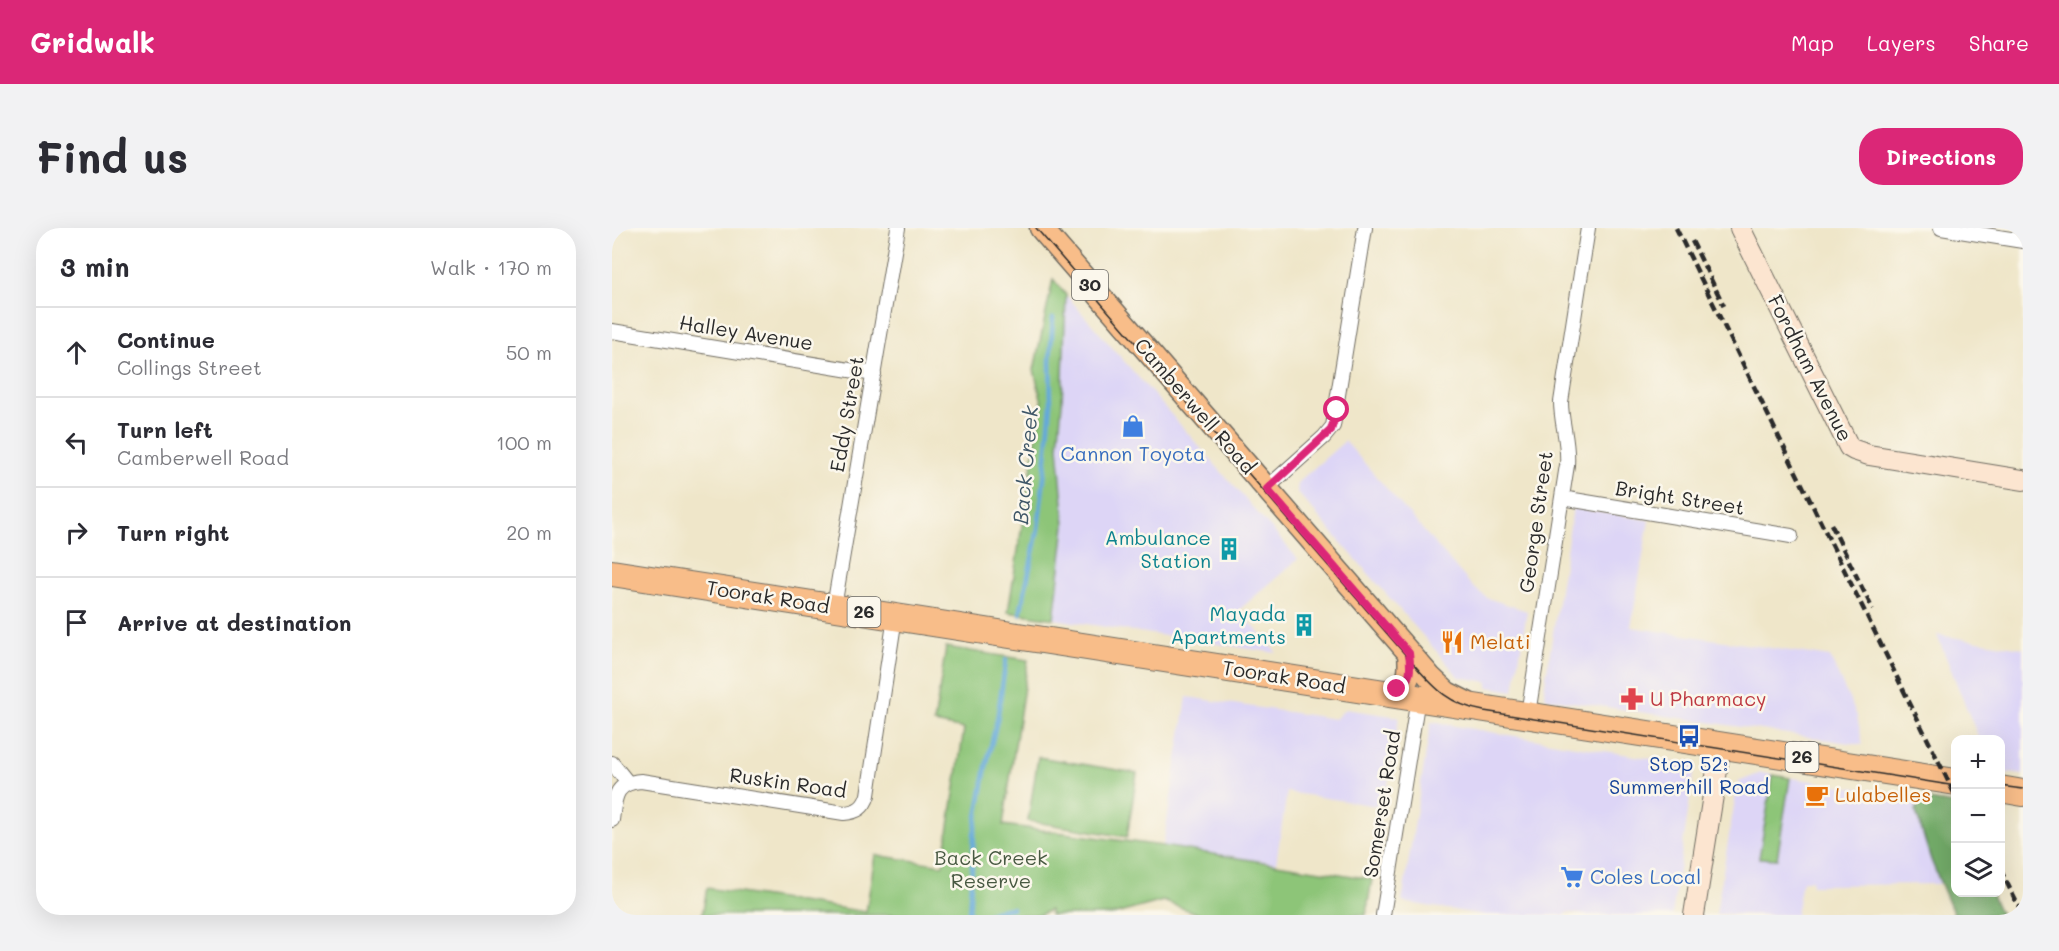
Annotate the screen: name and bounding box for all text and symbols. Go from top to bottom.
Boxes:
text: Gridwalk [30,24,155,60]
text: Map [1791,29,1834,56]
text: Layers [1867,29,1936,56]
text: Share [1969,29,2029,56]
button: Directions [1859,128,2023,185]
text: Find us [36,129,188,184]
text: 3 min [60,250,129,284]
text: Walk · 170 m [430,254,552,280]
road number: 30 [1072,270,1108,300]
street label: Fordham Avenue [1763,290,1859,445]
street label: Halley Avenue [677,309,815,355]
text: Continue [117,325,215,354]
street label: Camberwell Road [1130,332,1262,479]
icon: ahead [60,336,93,369]
text: 50 m [506,339,552,365]
text: Collings Street [117,354,262,380]
street label: Eddy Street [823,354,869,474]
route start [1323,396,1349,422]
water label: Back Creek [1006,404,1043,525]
shop icon: Cannon Toyota [1120,413,1146,439]
text: Turn left [117,415,213,444]
icon: left [60,426,93,459]
text: 100 m [496,429,552,455]
place label: Cannon Toyota [1061,440,1205,466]
text: Camberwell Road [117,444,289,470]
street label: George Street [1512,449,1558,595]
street label: Bright Street [1614,474,1747,520]
icon: right [60,516,93,549]
text: Turn right [117,518,229,547]
text: 20 m [506,519,552,545]
place label: Ambulance Station [1105,524,1211,573]
building icon: Ambulance Station [1216,536,1242,562]
street label: Toorak Road [705,573,832,619]
road number: 26 [848,597,880,627]
place label: Mayada Apartments [1171,600,1286,649]
icon: arrive [60,606,93,639]
text: Arrive at destination [117,608,352,637]
building icon: Mayada Apartments [1291,612,1317,638]
place label: Melati [1470,628,1531,654]
restaurant icon: Melati [1439,629,1465,655]
street label: Toorak Road [1221,653,1348,699]
route end [1383,675,1409,701]
place label: U Pharmacy [1650,685,1766,711]
pharmacy icon: U Pharmacy [1619,686,1645,712]
bus stop icon: Stop 52: Summerhill Road [1676,723,1702,749]
street label: Somerset Road [1357,728,1405,879]
map controls [1951,735,2005,897]
button: + [1951,735,2005,789]
road number: 26 [1786,742,1818,772]
place label: Stop 52: Summerhill Road [1609,750,1769,799]
street label: Ruskin Road [728,761,848,803]
place label: Lulabelles [1835,781,1931,807]
cafe icon: Lulabelles [1804,782,1830,808]
button: − [1951,789,2005,843]
button: layers [1951,843,2005,897]
park label: Back Creek Reserve [934,844,1048,893]
place label: Coles Local [1590,863,1701,889]
supermarket icon: Coles Local [1559,864,1585,890]

